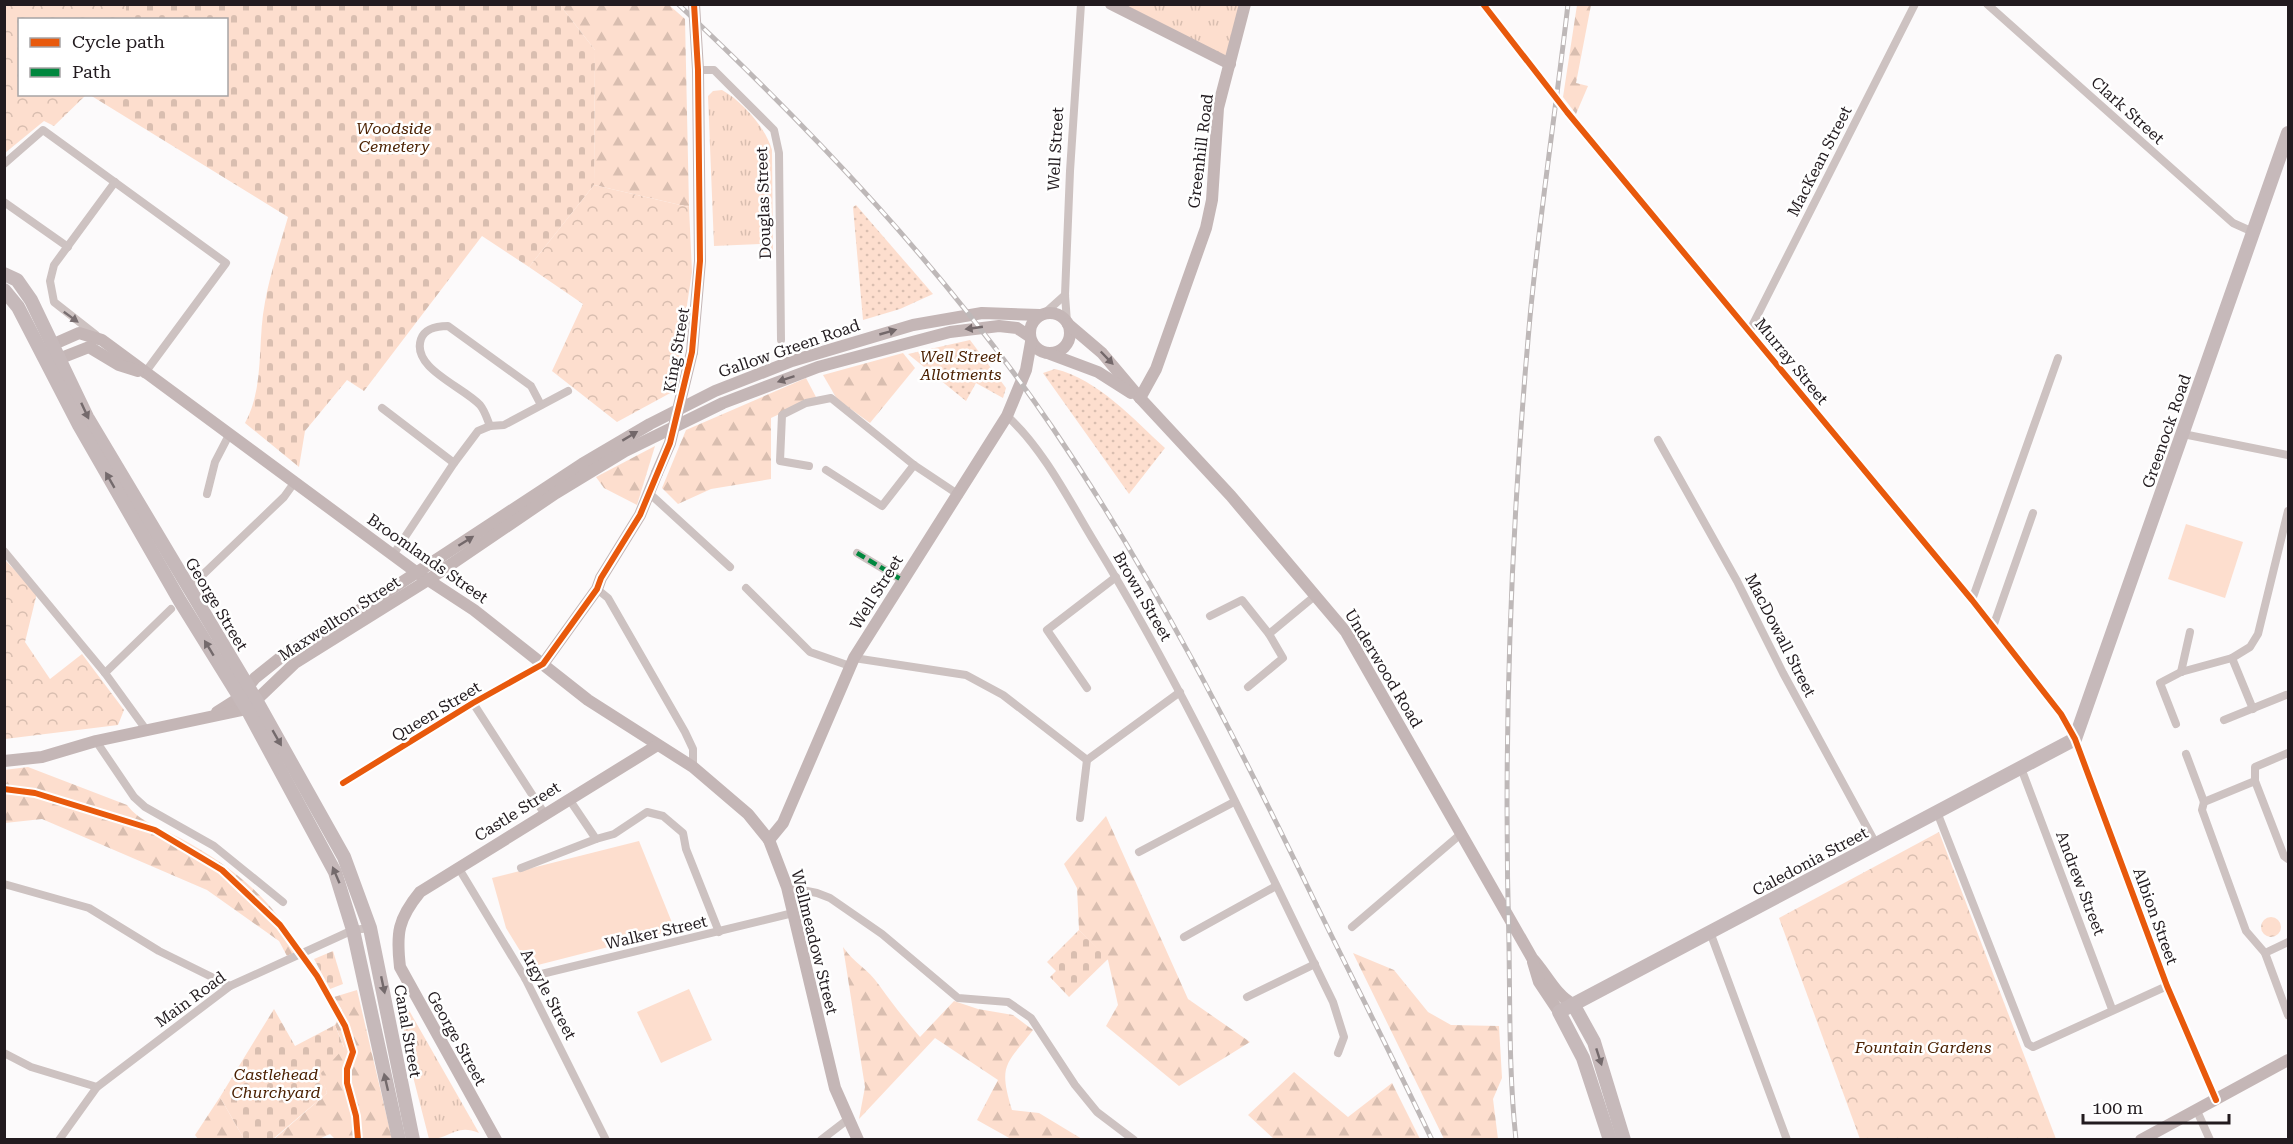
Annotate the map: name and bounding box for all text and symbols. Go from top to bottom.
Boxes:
legend [18,18,228,96]
text: Cycle path [72,31,165,52]
text: Path [72,61,111,82]
street label: Clark Street [2087,73,2168,148]
street label: Greenhill Road [1184,93,1217,209]
street label: MacKean Street [1783,103,1856,220]
street label: Well Street [1044,107,1067,191]
park label: Woodside Cemetery [356,119,432,156]
street label: Douglas Street [752,146,775,260]
street label: King Street [660,306,693,394]
one-way arrow [62,311,78,323]
street label: Murray Street [1751,314,1832,408]
street label: Gallow Green Road [716,315,862,382]
one-way arrow [964,324,983,333]
one-way arrow [879,327,897,336]
park label: Well Street Allotments [920,347,1002,384]
one-way arrow [1100,351,1114,366]
street label: Greenock Road [2138,372,2195,491]
one-way arrow [777,374,795,384]
one-way arrow [80,403,90,421]
one-way arrow [622,430,638,441]
one-way arrow [105,472,116,488]
street label: Broomlands Street [364,510,492,607]
one-way arrow [458,535,474,546]
street label: Brown Street [1109,548,1176,644]
street label: Well Street [846,552,907,633]
street label: George Street [181,554,252,654]
street label: MacDowall Street [1741,570,1820,700]
street label: Maxwellton Street [275,572,404,665]
street label: Underwood Road [1341,606,1426,731]
one-way arrow [203,640,214,656]
street label: Queen Street [388,677,484,745]
one-way arrow [272,729,282,746]
street label: Castle Street [471,778,564,845]
street label: Caledonia Street [1749,823,1871,900]
street label: Andrew Street [2052,828,2109,938]
one-way arrow [331,865,341,883]
street label: Albion Street [2129,865,2182,967]
street label: Wellmeadow Street [787,868,842,1017]
street label: Walker Street [603,912,709,953]
street label: Argyle Street [517,946,580,1043]
street label: Main Road [151,967,229,1031]
one-way arrow [378,976,388,994]
street label: Canal Street [390,983,425,1079]
street label: George Street [423,988,490,1089]
park label: Fountain Gardens [1854,1038,1991,1057]
one-way arrow [1594,1048,1604,1066]
park label: Castlehead Churchyard [231,1065,321,1102]
one-way arrow [381,1073,390,1092]
scale bar [2083,1087,2228,1125]
text: 100 m [2092,1097,2143,1118]

